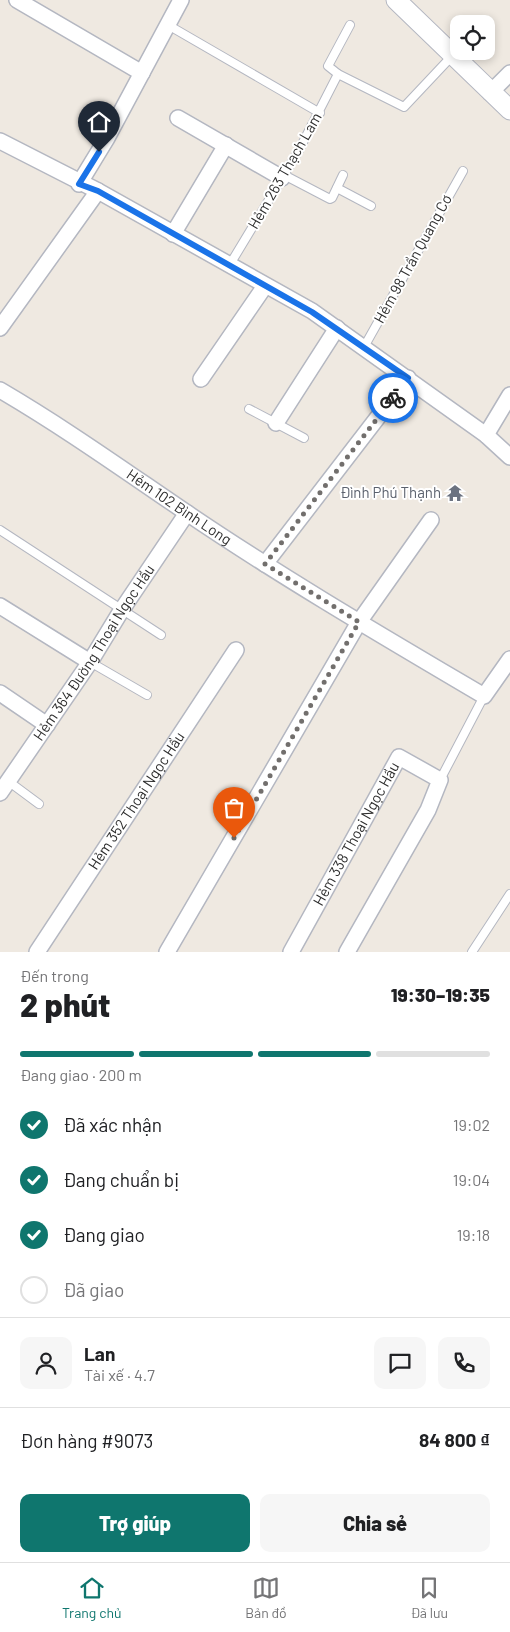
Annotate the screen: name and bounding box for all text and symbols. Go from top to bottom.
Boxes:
map controls [450,15,495,60]
button: locate [450,15,495,60]
pin [78,101,120,152]
icon: home [85,108,113,136]
street label: Hẻm 263 Thạch Lam [244,109,325,232]
street label: Hẻm 98 Trần Quang Cơ [369,191,455,326]
courier [368,373,418,423]
icon: bike [379,384,407,412]
street label: Hẻm 102 Bình Long [124,465,235,548]
place label: Đình Phú Thạnh [340,483,441,501]
temple icon: Đình Phú Thạnh [445,483,465,503]
street label: Hẻm 364 Đường Thoại Ngọc Hầu [29,561,158,744]
street label: Hẻm 352 Thoại Ngọc Hầu [84,728,188,873]
street label: Hẻm 338 Thoại Ngọc Hầu [309,758,402,908]
pin [213,787,255,838]
icon: bag [220,794,248,822]
text: Đến trong [20,966,89,985]
text: 19:30–19:35 [391,983,490,1006]
text: 2 phút [20,985,110,1023]
text: Đang giao · 200 m [20,1065,142,1084]
icon: check [20,1111,48,1139]
text: Đã xác nhận [63,1113,162,1136]
text: 19:02 [453,1115,490,1134]
icon: check [20,1166,48,1194]
text: Đang chuẩn bị [63,1168,179,1191]
text: 19:04 [453,1170,490,1189]
icon: check [20,1221,48,1249]
text: Đang giao [63,1223,145,1246]
text: 19:18 [457,1225,490,1244]
text: Đã giao [63,1278,124,1301]
button: person [20,1337,72,1389]
button: chat [374,1337,426,1389]
button: phone [438,1337,490,1389]
text: Lan [84,1342,115,1365]
text: Tài xế · 4.7 [84,1365,155,1384]
text: 84 800 ₫ [419,1428,490,1451]
text: Đơn hàng #9073 [20,1429,153,1452]
button: Trợ giúp [20,1494,250,1552]
button: Chia sẻ [260,1494,490,1552]
tab: Trang chủ [62,1574,122,1621]
tab: Bản đồ [245,1574,287,1621]
tab: Đã lưu [410,1574,448,1621]

